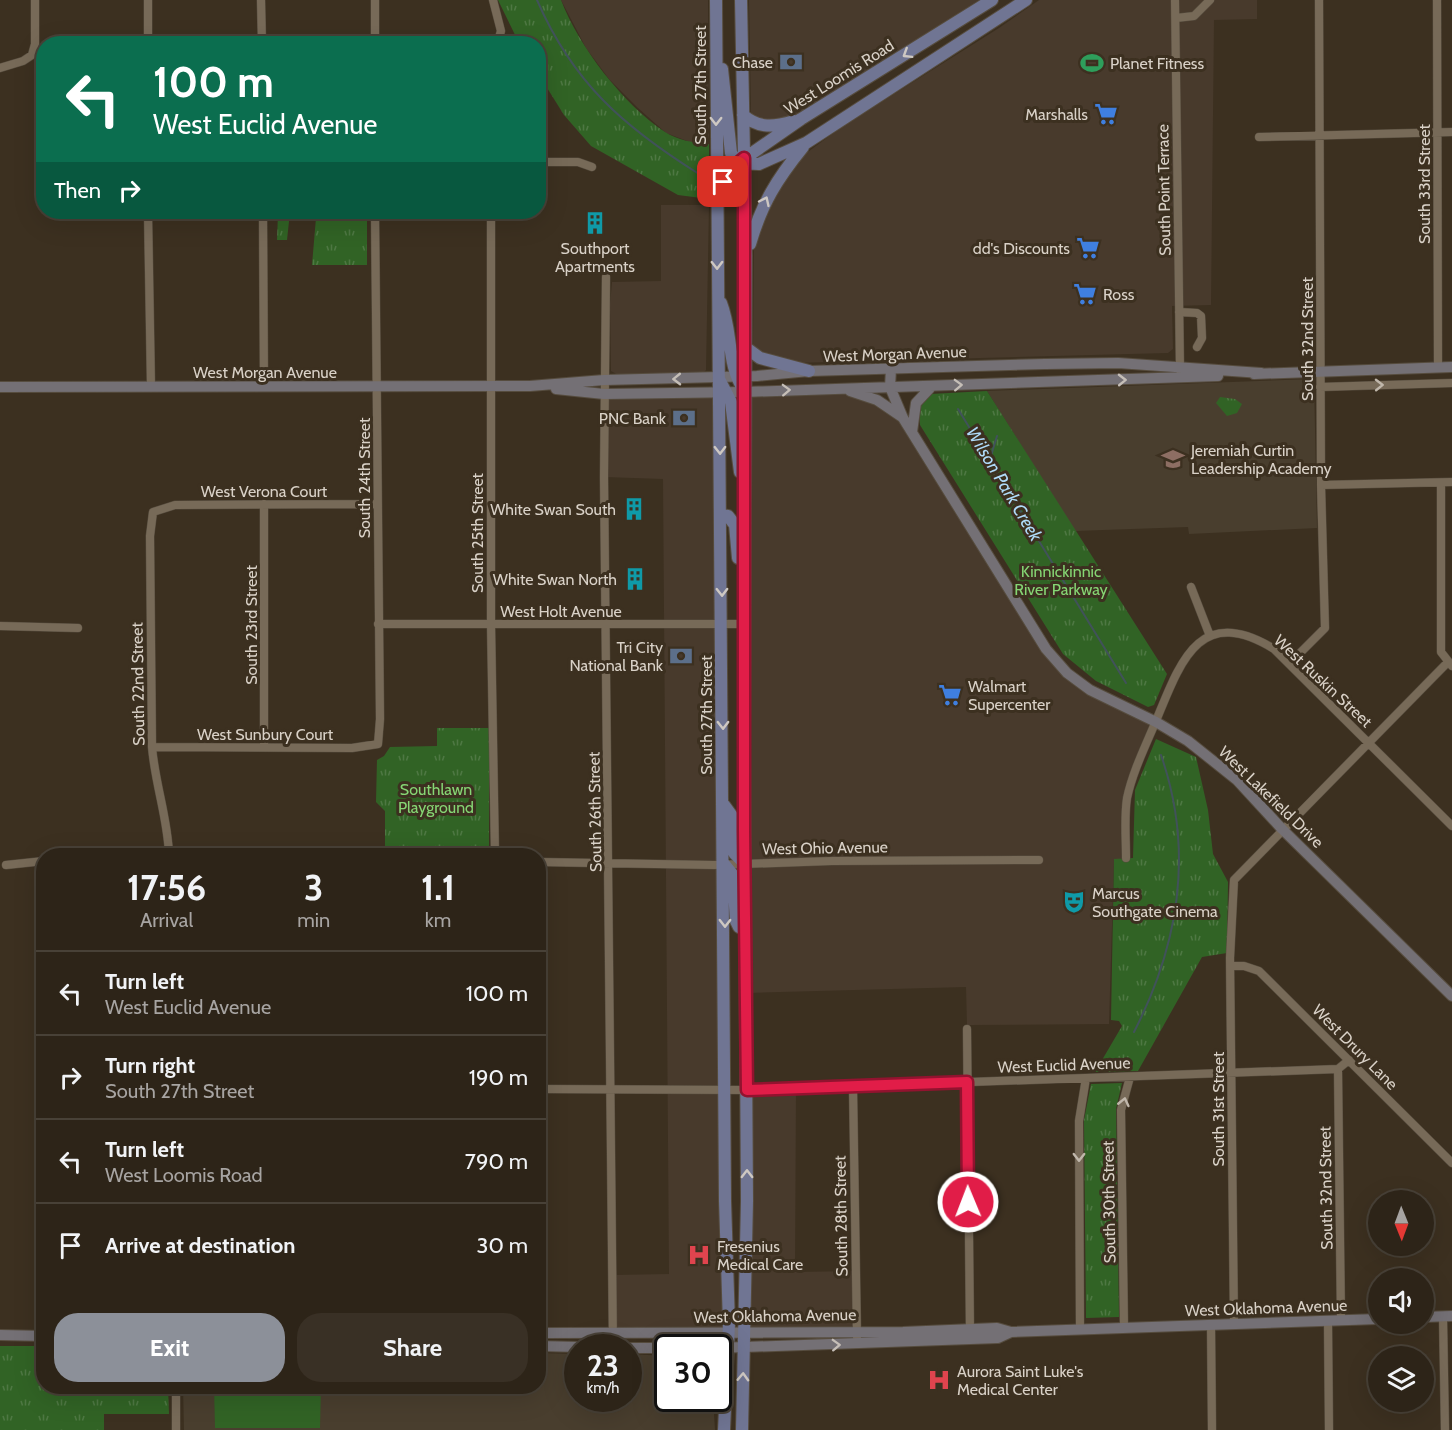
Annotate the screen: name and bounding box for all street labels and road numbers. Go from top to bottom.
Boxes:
street label: South 27th Street [691,25,710,145]
street label: West Loomis Road [780,36,898,118]
street label: South 33rd Street [1415,123,1434,244]
street label: South Point Terrace [1153,124,1175,256]
street label: South 32nd Street [1298,277,1317,401]
street label: West Morgan Avenue [823,342,967,366]
street label: West Morgan Avenue [193,363,337,382]
street label: South 24th Street [355,417,374,538]
street label: South 25th Street [468,472,487,593]
street label: West Verona Court [201,482,328,501]
street label: South 23rd Street [242,565,261,685]
street label: West Holt Avenue [500,602,622,621]
street label: South 22nd Street [127,621,149,746]
street label: West Ruskin Street [1270,631,1376,732]
street label: South 27th Street [697,655,716,775]
street label: West Sunbury Court [197,725,334,744]
street label: West Lakefield Drive [1215,742,1327,852]
street label: South 26th Street [584,751,606,872]
street label: West Ohio Avenue [762,837,888,859]
street label: West Drury Lane [1308,1000,1402,1094]
street label: South 31st Street [1209,1051,1228,1166]
street label: West Euclid Avenue [997,1053,1131,1077]
street label: South 32nd Street [1315,1125,1337,1250]
street label: South 30th Street [1098,1140,1120,1264]
street label: South 28th Street [830,1155,852,1277]
street label: West Oklahoma Avenue [1184,1296,1348,1320]
street label: West Oklahoma Avenue [694,1305,856,1327]

